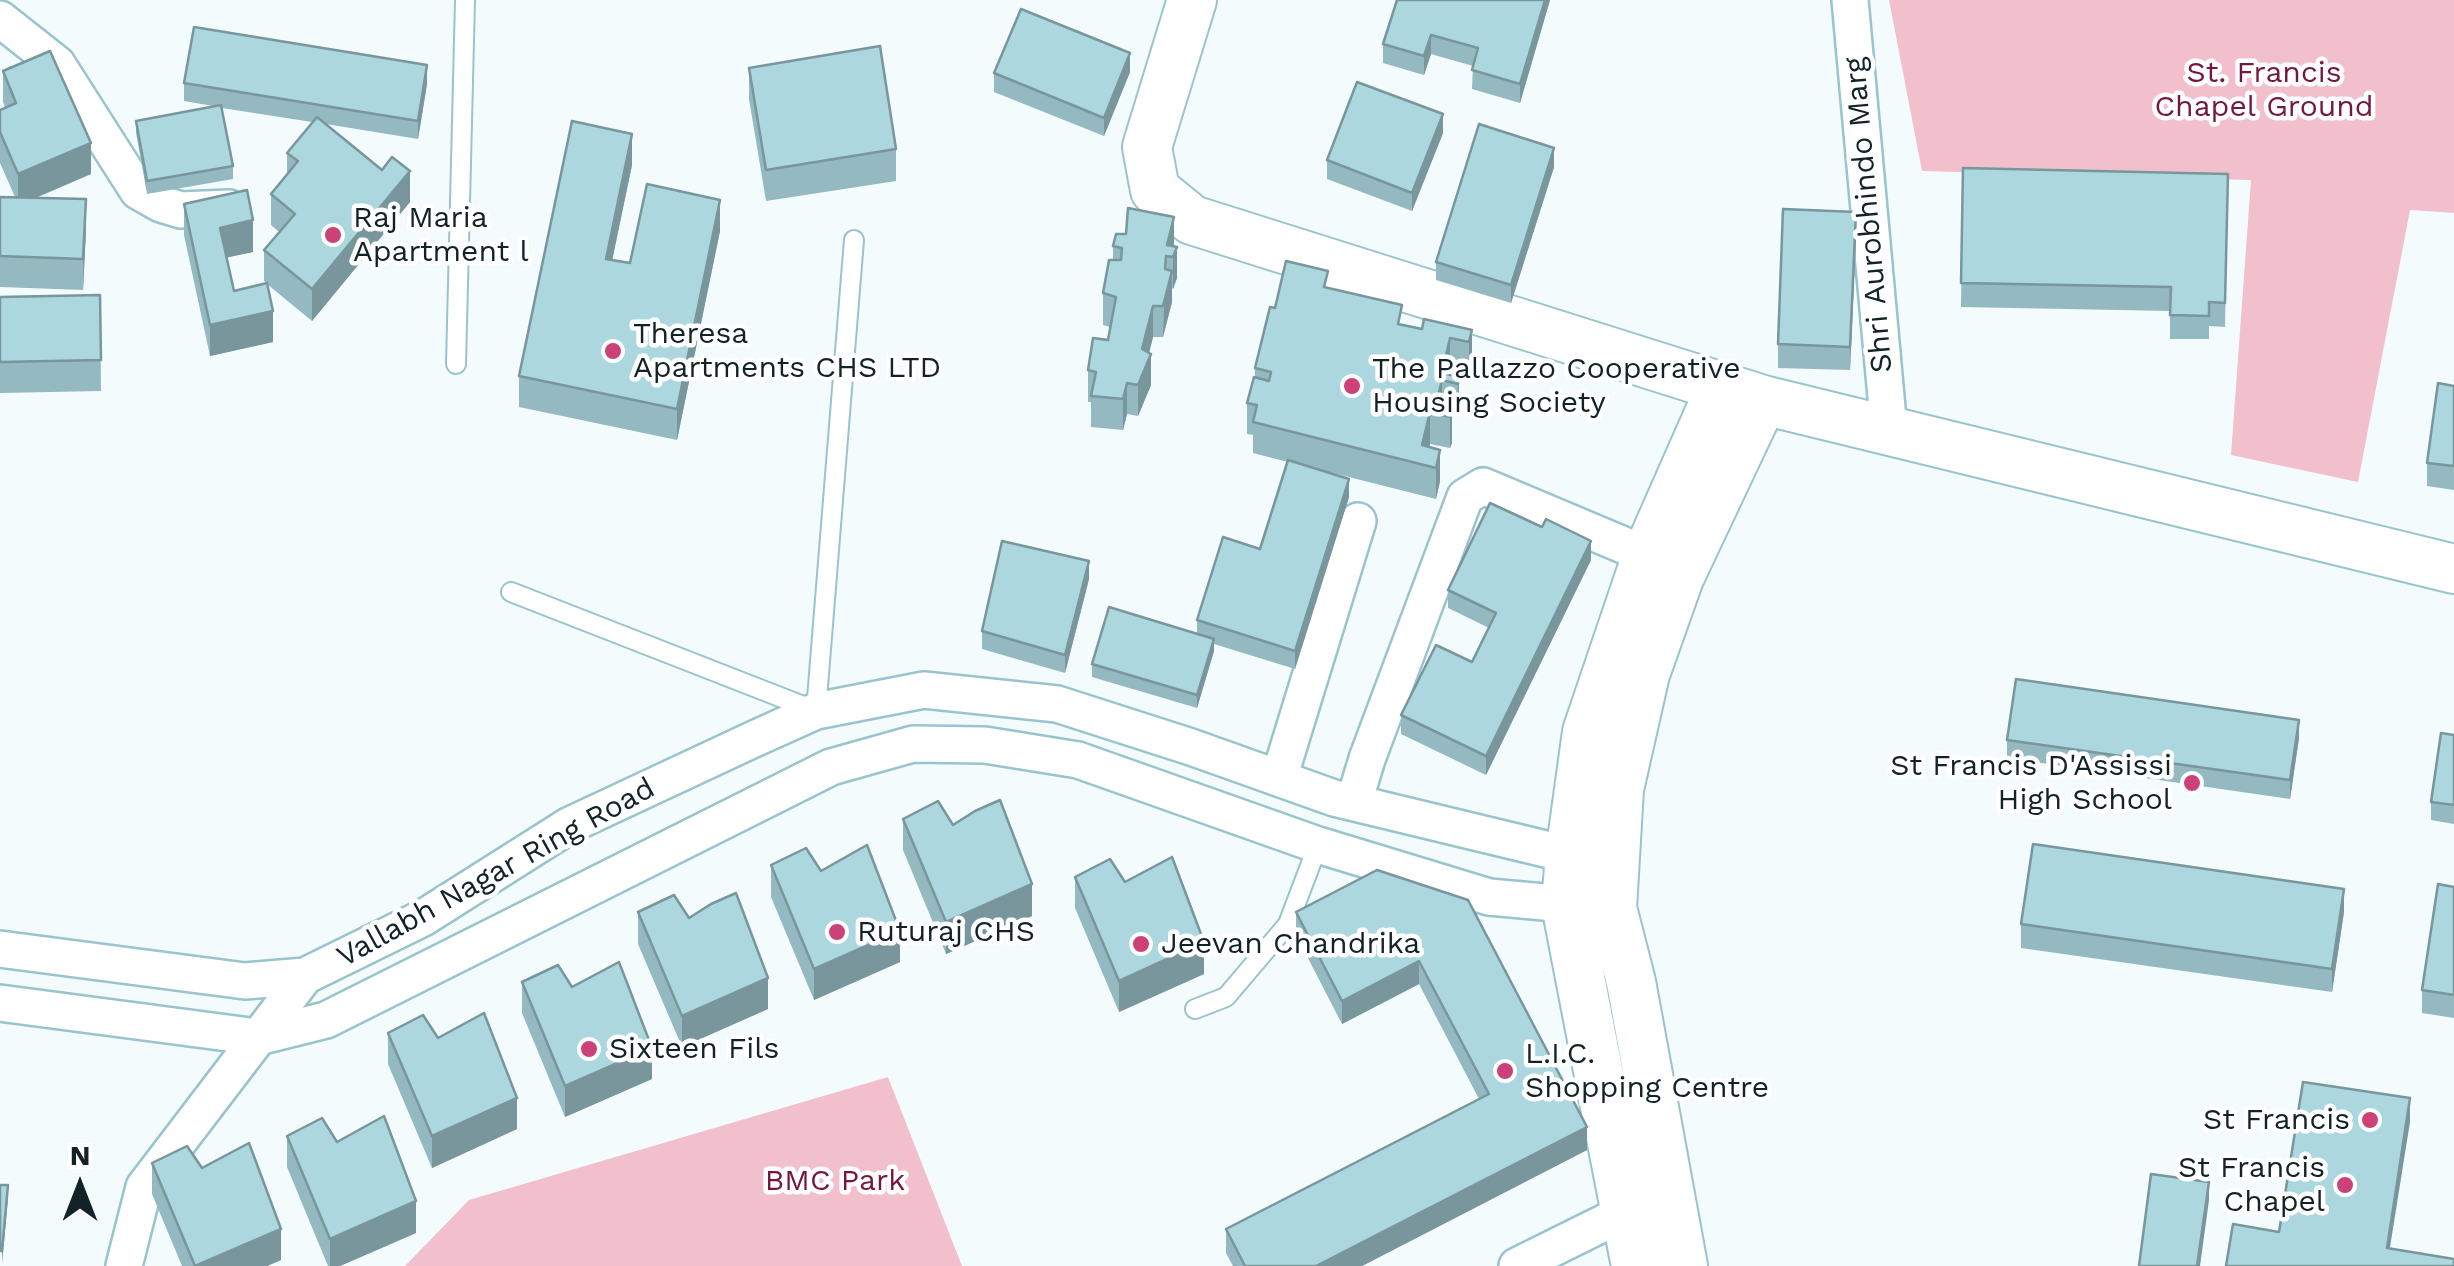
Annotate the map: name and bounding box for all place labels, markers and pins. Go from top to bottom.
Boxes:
place label: Raj Maria Apartment l [353,200,529,270]
marker: Raj Maria Apartment l [322,224,344,246]
place label: Theresa Apartments CHS LTD [633,316,941,386]
marker: Theresa Apartments CHS LTD [602,340,624,362]
place label: The Pallazzo Cooperative Housing Society [1372,351,1741,422]
marker: The Pallazzo Cooperative Housing Society [1341,375,1363,397]
place label: St Francis D'Assissi High School [1890,748,2172,818]
marker: St Francis D'Assissi High School [2181,772,2203,794]
place label: Ruturaj CHS [857,914,1035,950]
marker: Ruturaj CHS [826,921,848,943]
place label: Jeevan Chandrika [1161,926,1420,962]
marker: Jeevan Chandrika [1130,933,1152,955]
place label: Sixteen Fils [609,1031,779,1067]
place label: L.I.C. Shopping Centre [1525,1036,1769,1106]
marker: Sixteen Fils [578,1038,600,1060]
marker: L.I.C. Shopping Centre [1494,1060,1516,1082]
place label: St Francis [2203,1102,2350,1138]
marker: St Francis [2359,1109,2381,1131]
place label: St Francis Chapel [2178,1150,2325,1220]
marker: St Francis Chapel [2334,1174,2356,1196]

